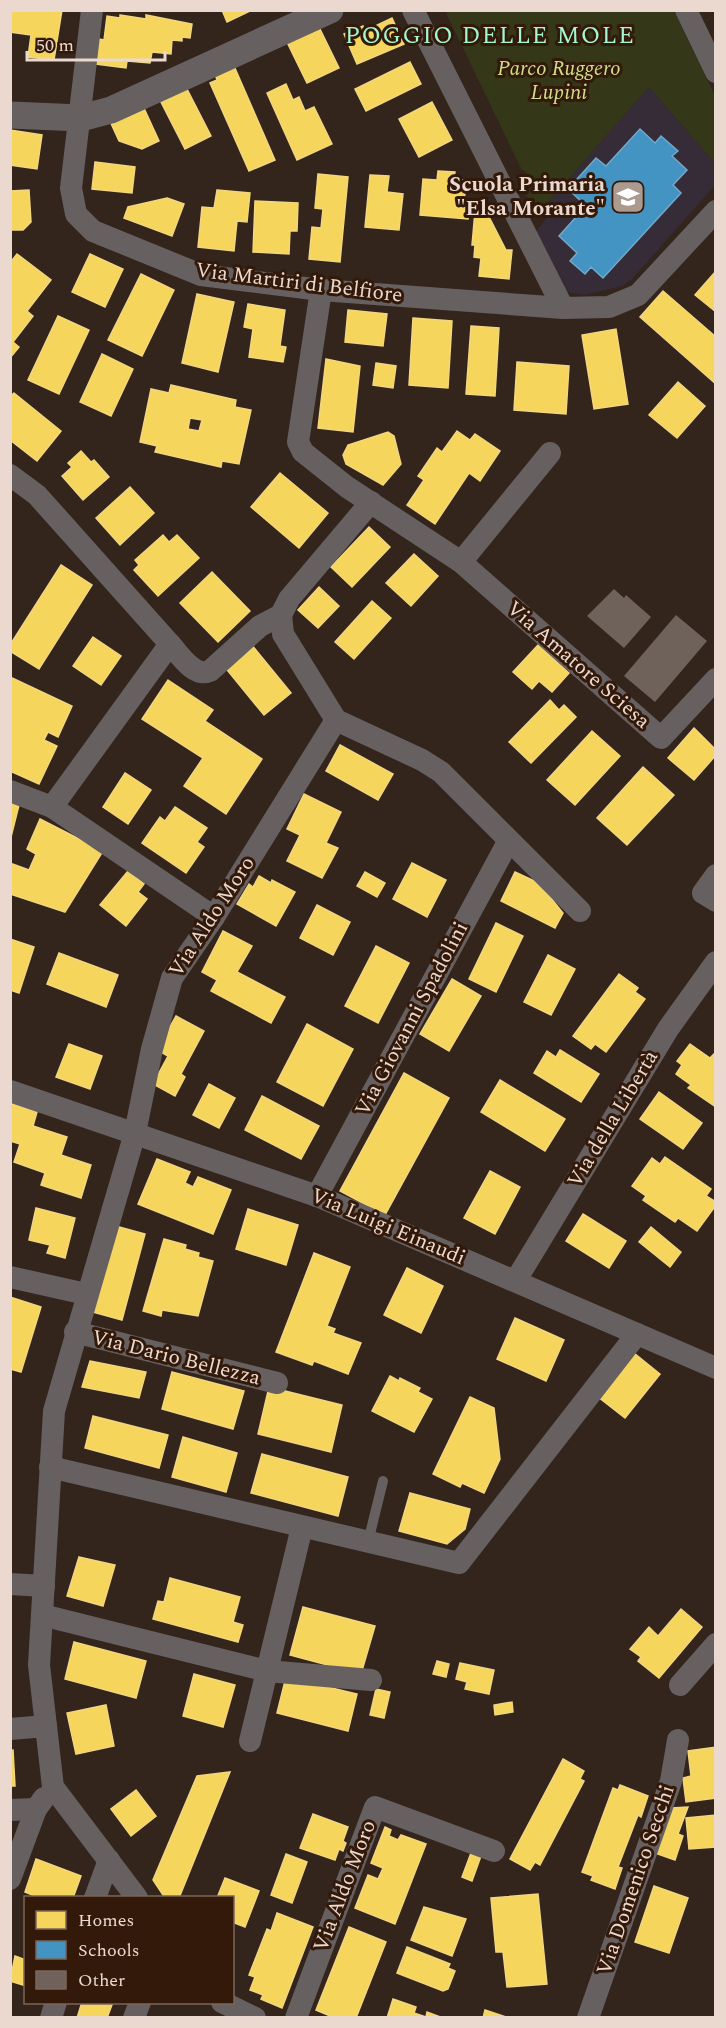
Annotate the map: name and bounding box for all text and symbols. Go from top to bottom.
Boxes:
district label: POGGIO DELLE MOLE [345,18,635,54]
scale bar [27,24,165,62]
text: 50 m [36,32,74,59]
park label: Parco Ruggero Lupini [497,53,621,109]
place label: Scuola Primaria "Elsa Morante" [449,169,605,225]
school or university icon: Scuola Primaria "Elsa Morante" [610,179,646,215]
street label: Via Martiri di Belfiore [194,254,404,312]
street label: Via Amatore Sciesa [499,593,658,737]
street label: Via Aldo Moro [161,850,263,984]
street label: Via Giovanni Spadolini [347,916,477,1122]
street label: Via della Libertà [559,1044,667,1194]
street label: Via Luigi Einaudi [306,1180,470,1274]
street label: Via Dario Bellezza [88,1322,264,1395]
street label: Via Domenico Secchi [588,1781,684,1979]
street label: Via Aldo Moro [305,1815,385,1957]
legend [24,1896,234,2004]
text: Homes [78,1907,134,1934]
text: Schools [78,1937,140,1964]
text: Other [78,1967,125,1994]

